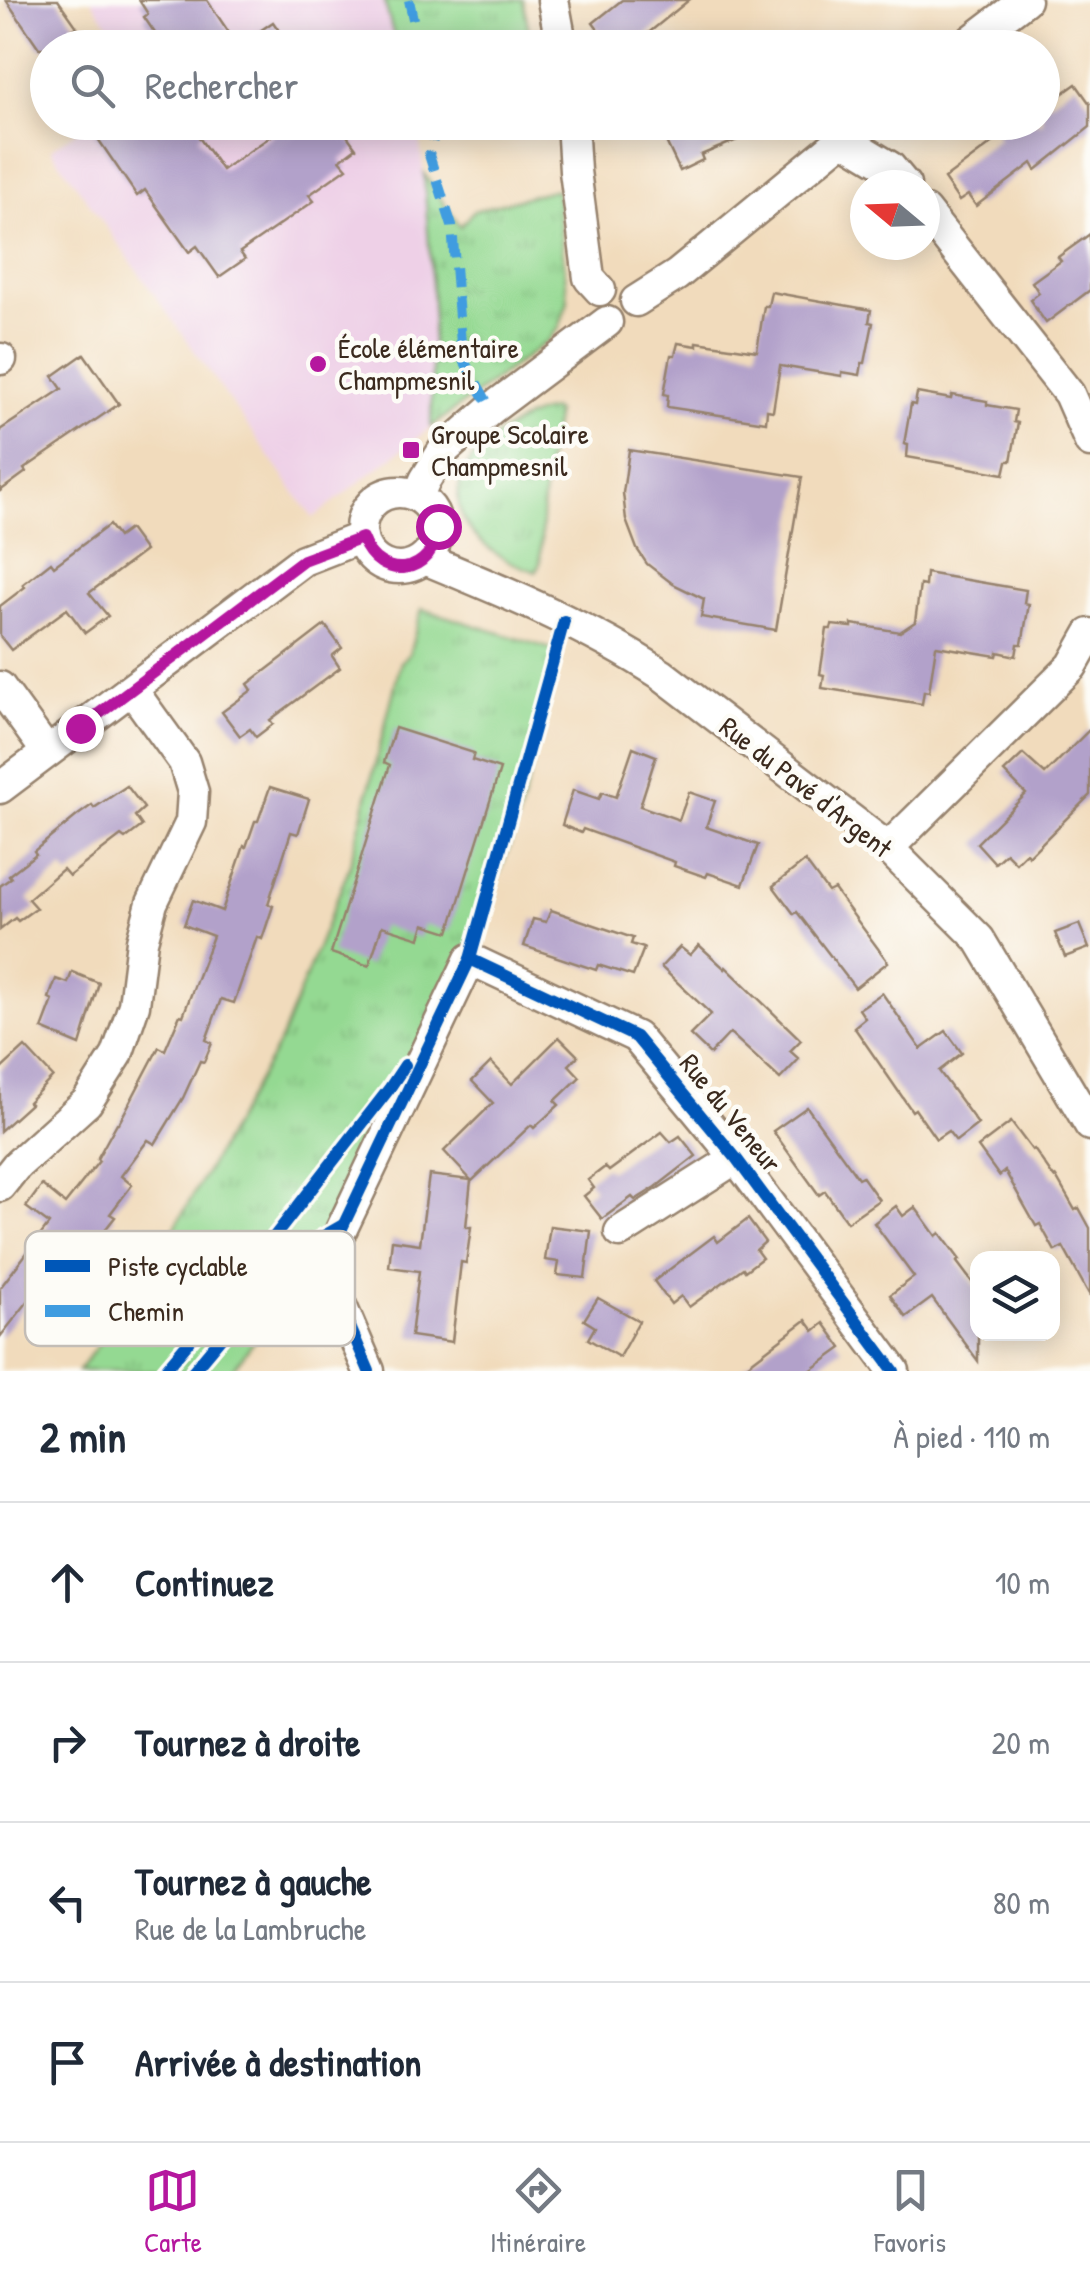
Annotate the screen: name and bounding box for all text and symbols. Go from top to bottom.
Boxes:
search box [30,30,1060,140]
icon: search [65,58,120,113]
text: Rechercher [145,59,298,111]
north arrow [850,170,940,260]
place label: École élémentaire Champmesnil [338,329,519,399]
marker: École élémentaire Champmesnil [307,353,329,375]
place label: Groupe Scolaire Champmesnil [431,415,589,485]
marker: Groupe Scolaire Champmesnil [400,439,422,461]
route start [416,504,462,550]
route end [58,706,104,752]
street label: Rue du Pavé d'Argent [712,708,900,867]
street label: Rue du Veneur [671,1046,791,1181]
legend [25,1231,355,1346]
text: Piste cyclable [108,1247,248,1285]
map controls [970,1251,1060,1341]
button: layers [970,1251,1060,1341]
text: Chemin [108,1292,184,1330]
text: 2 min [40,1408,126,1465]
text: À pied · 110 m [893,1415,1050,1458]
icon: ahead [40,1555,95,1610]
text: Continuez [135,1556,274,1608]
text: 10 m [995,1561,1050,1604]
icon: right [40,1715,95,1770]
text: Tournez à droite [135,1716,360,1768]
text: 20 m [992,1721,1050,1764]
text: Tournez à gauche [135,1855,372,1907]
icon: left [40,1875,95,1930]
text: 80 m [993,1881,1050,1924]
text: Rue de la Lambruche [135,1907,367,1950]
icon: arrive [40,2035,95,2090]
text: Arrivée à destination [135,2036,421,2088]
tab: Carte [144,2163,202,2261]
tab: Itinéraire [490,2163,586,2261]
tab: Favoris [874,2163,946,2261]

